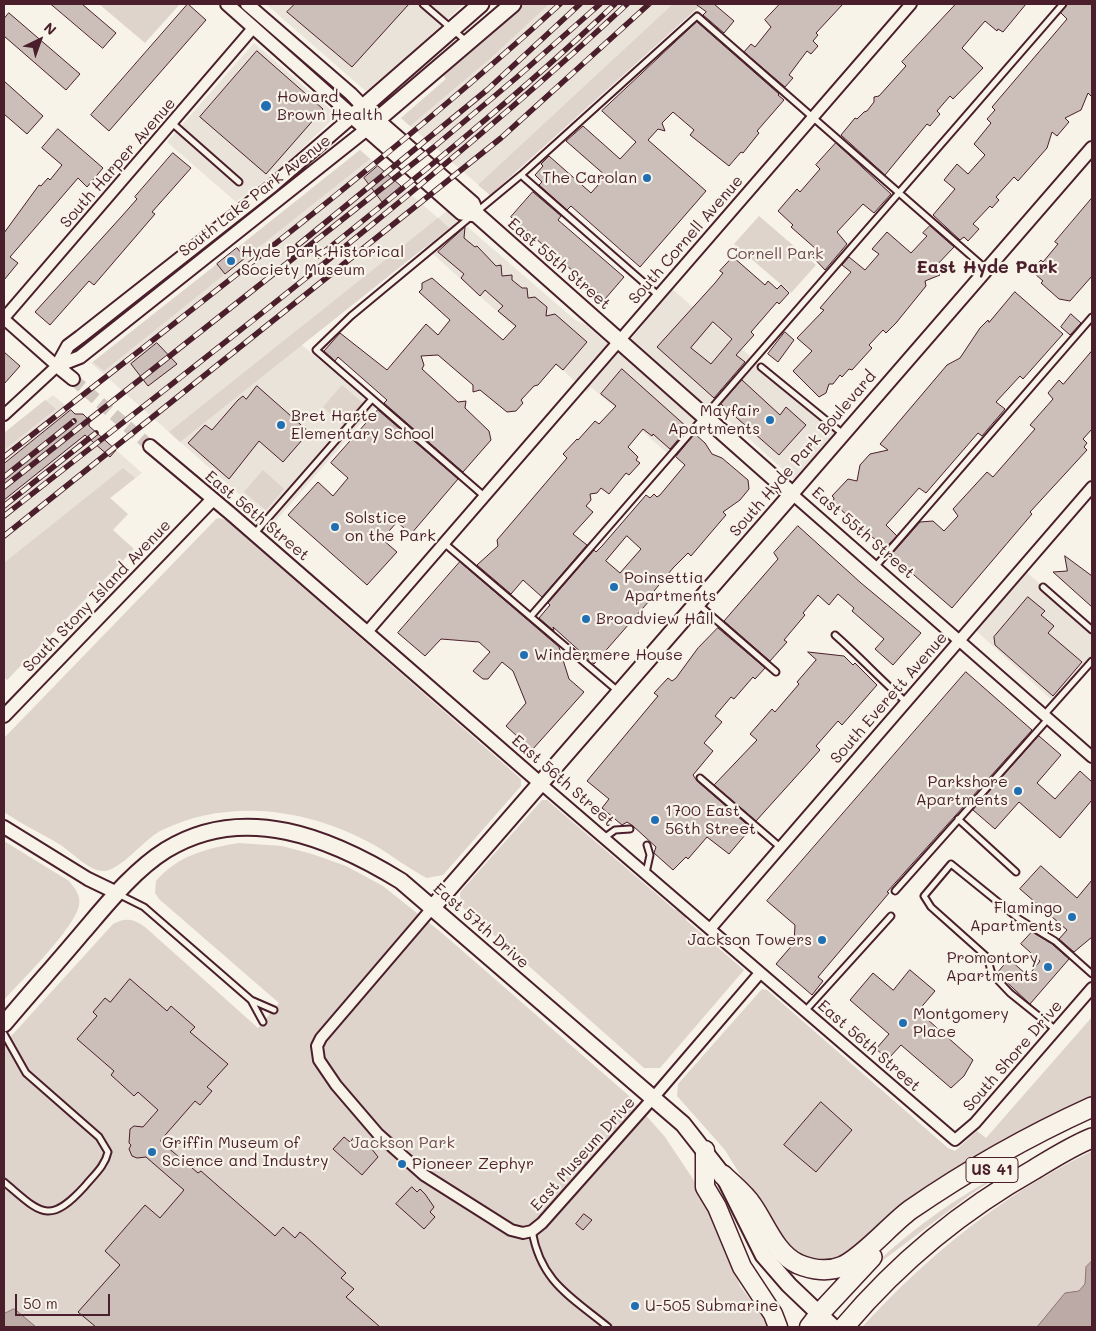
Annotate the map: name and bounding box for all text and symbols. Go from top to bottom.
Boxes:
north arrow [15,15,65,65]
text: N [40,18,61,39]
place label: Howard Brown Health [277,87,382,125]
street label: South Harper Avenue [56,94,180,232]
marker: Howard Brown Health [259,99,273,113]
street label: South Lake Park Avenue [175,131,335,261]
place label: The Carolan [542,168,637,188]
street label: South Cornell Avenue [625,172,747,308]
marker: The Carolan [641,172,653,184]
street label: East 55th Street [504,214,614,314]
place label: Hyde Park Historical Society Museum [241,242,404,280]
park label: Cornell Park [726,244,824,264]
marker: Hyde Park Historical Society Museum [225,255,237,267]
district label: East Hyde Park [916,256,1058,278]
street label: South Hyde Park Boulevard [726,367,880,541]
place label: Mayfair Apartments [668,401,760,439]
place label: Bret Harte Elementary School [291,406,435,444]
marker: Mayfair Apartments [764,414,776,426]
marker: Bret Harte Elementary School [275,419,287,431]
street label: East 56th Street [201,467,313,565]
street label: East 55th Street [808,483,918,583]
place label: Solstice on the Park [345,508,436,546]
street label: South Stony Island Avenue [19,516,175,676]
marker: Solstice on the Park [329,521,341,533]
place label: Poinsettia Apartments [624,568,716,606]
marker: Poinsettia Apartments [608,581,620,593]
place label: Broadview Hall [596,609,714,629]
marker: Broadview Hall [580,613,592,625]
street label: South Everett Avenue [826,628,952,768]
place label: Windermere House [534,645,683,665]
marker: Windermere House [518,649,530,661]
street label: East 56th Street [508,731,618,831]
place label: Parkshore Apartments [916,772,1008,810]
marker: Parkshore Apartments [1012,785,1024,797]
place label: 1700 East 56th Street [665,801,756,839]
marker: 1700 East 56th Street [649,814,661,826]
street label: East 57th Drive [429,879,533,973]
place label: Flamingo Apartments [970,898,1062,936]
marker: Flamingo Apartments [1066,911,1078,923]
place label: Jackson Towers [688,930,812,950]
marker: Jackson Towers [816,934,828,946]
place label: Promontory Apartments [946,948,1038,986]
marker: Promontory Apartments [1042,961,1054,973]
street label: East 56th Street [814,996,924,1096]
street label: South Shore Drive [959,996,1067,1116]
place label: Montgomery Place [913,1004,1009,1042]
marker: Montgomery Place [897,1017,909,1029]
street label: East Museum Drive [527,1093,639,1215]
place label: Griffin Museum of Science and Industry [162,1133,329,1171]
park label: Jackson Park [351,1133,455,1153]
marker: Griffin Museum of Science and Industry [146,1146,158,1158]
place label: Pioneer Zephyr [412,1154,534,1174]
marker: Pioneer Zephyr [396,1158,408,1170]
road number: US 41 [966,1158,1018,1182]
scale bar [18,1284,112,1316]
text: 50 m [23,1293,58,1313]
place label: U-505 Submarine [645,1296,778,1316]
marker: U-505 Submarine [629,1300,641,1312]

